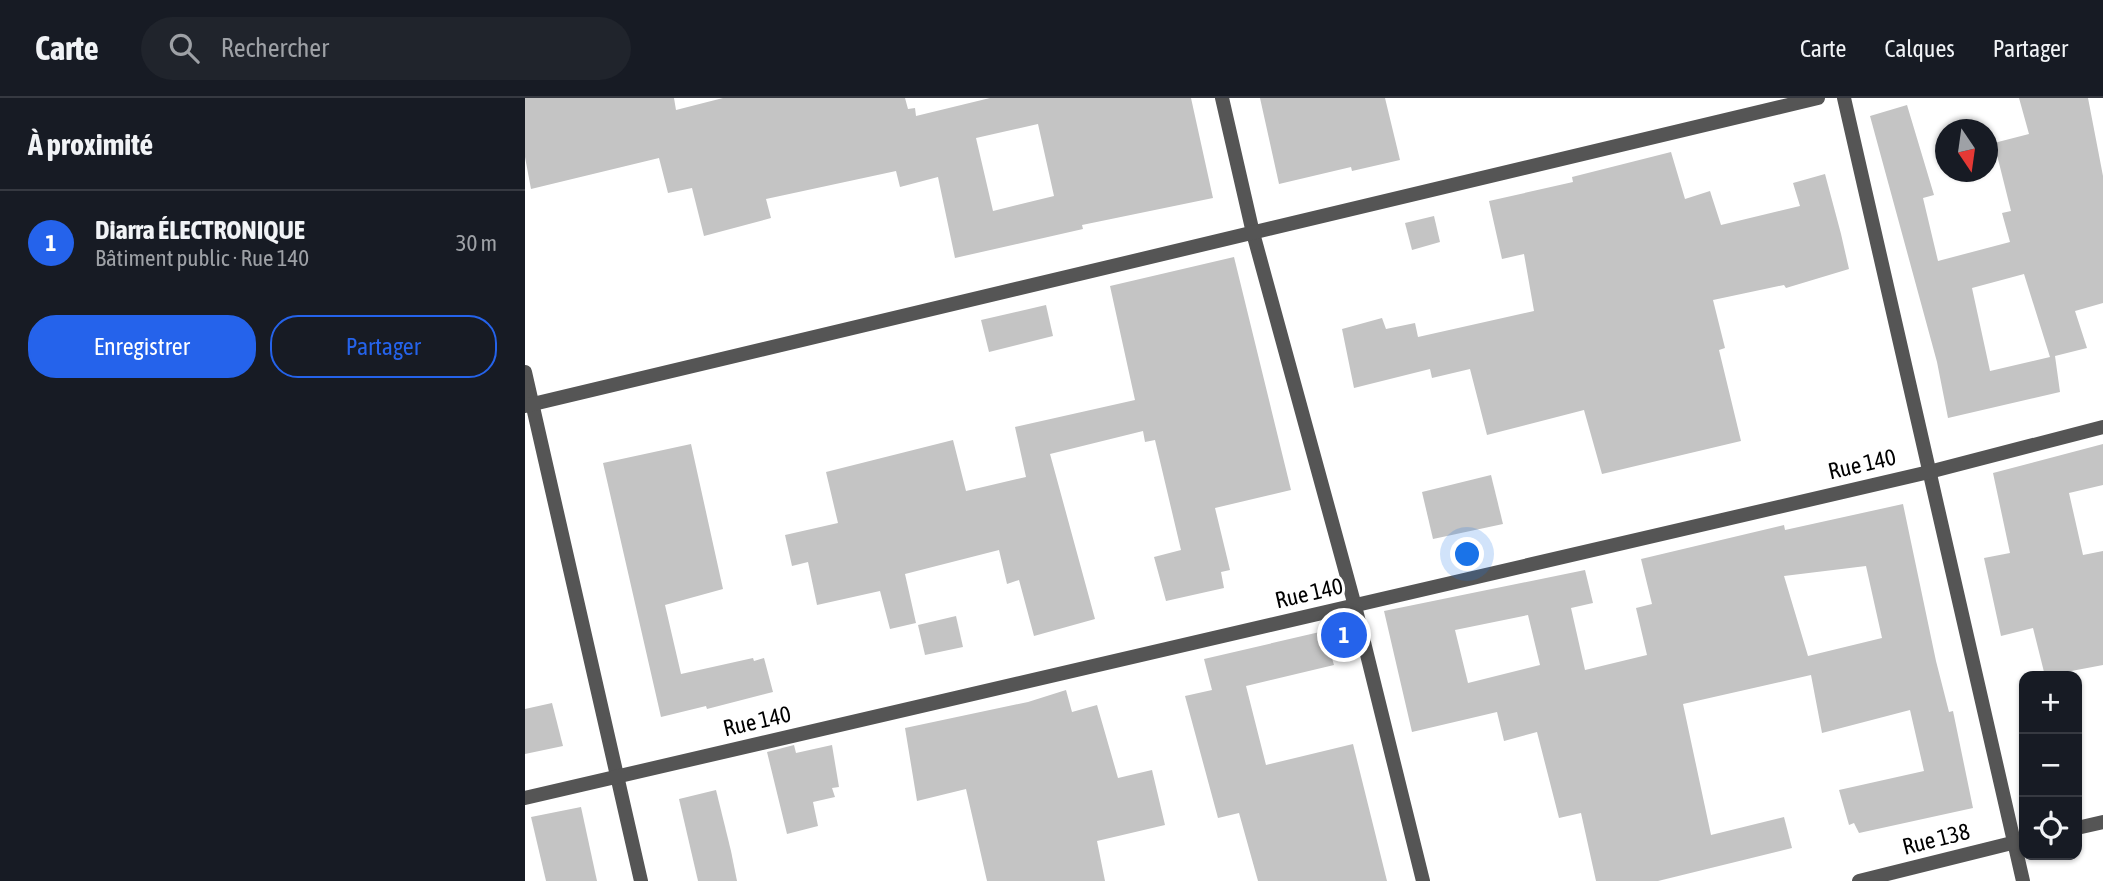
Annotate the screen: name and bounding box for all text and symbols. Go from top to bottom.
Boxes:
search box [141,17,631,80]
text: Carte [35,29,99,67]
icon: search [165,29,203,67]
text: Rechercher [221,33,329,63]
text: Carte [1800,35,1846,62]
text: Calques [1884,35,1955,62]
text: Partager [1993,35,2068,62]
north arrow [1935,119,1998,182]
text: À proximité [28,127,153,161]
text: Diarra ÉLECTRONIQUE [95,215,305,245]
text: 1 [46,230,56,256]
text: 30 m [456,230,497,256]
text: Bâtiment public · Rue 140 [95,245,309,271]
button: Enregistrer [28,315,256,378]
button: Partager [270,315,497,378]
street label: Rue 140 [1826,444,1898,484]
your location [1450,537,1484,571]
street label: Rue 140 [1273,573,1345,613]
pin: 1 [1321,609,1367,661]
map controls [2019,671,2082,860]
button: + [2019,671,2082,734]
street label: Rue 140 [721,701,793,741]
button: − [2019,734,2082,797]
button: locate [2019,797,2082,860]
street label: Rue 138 [1900,818,1972,860]

